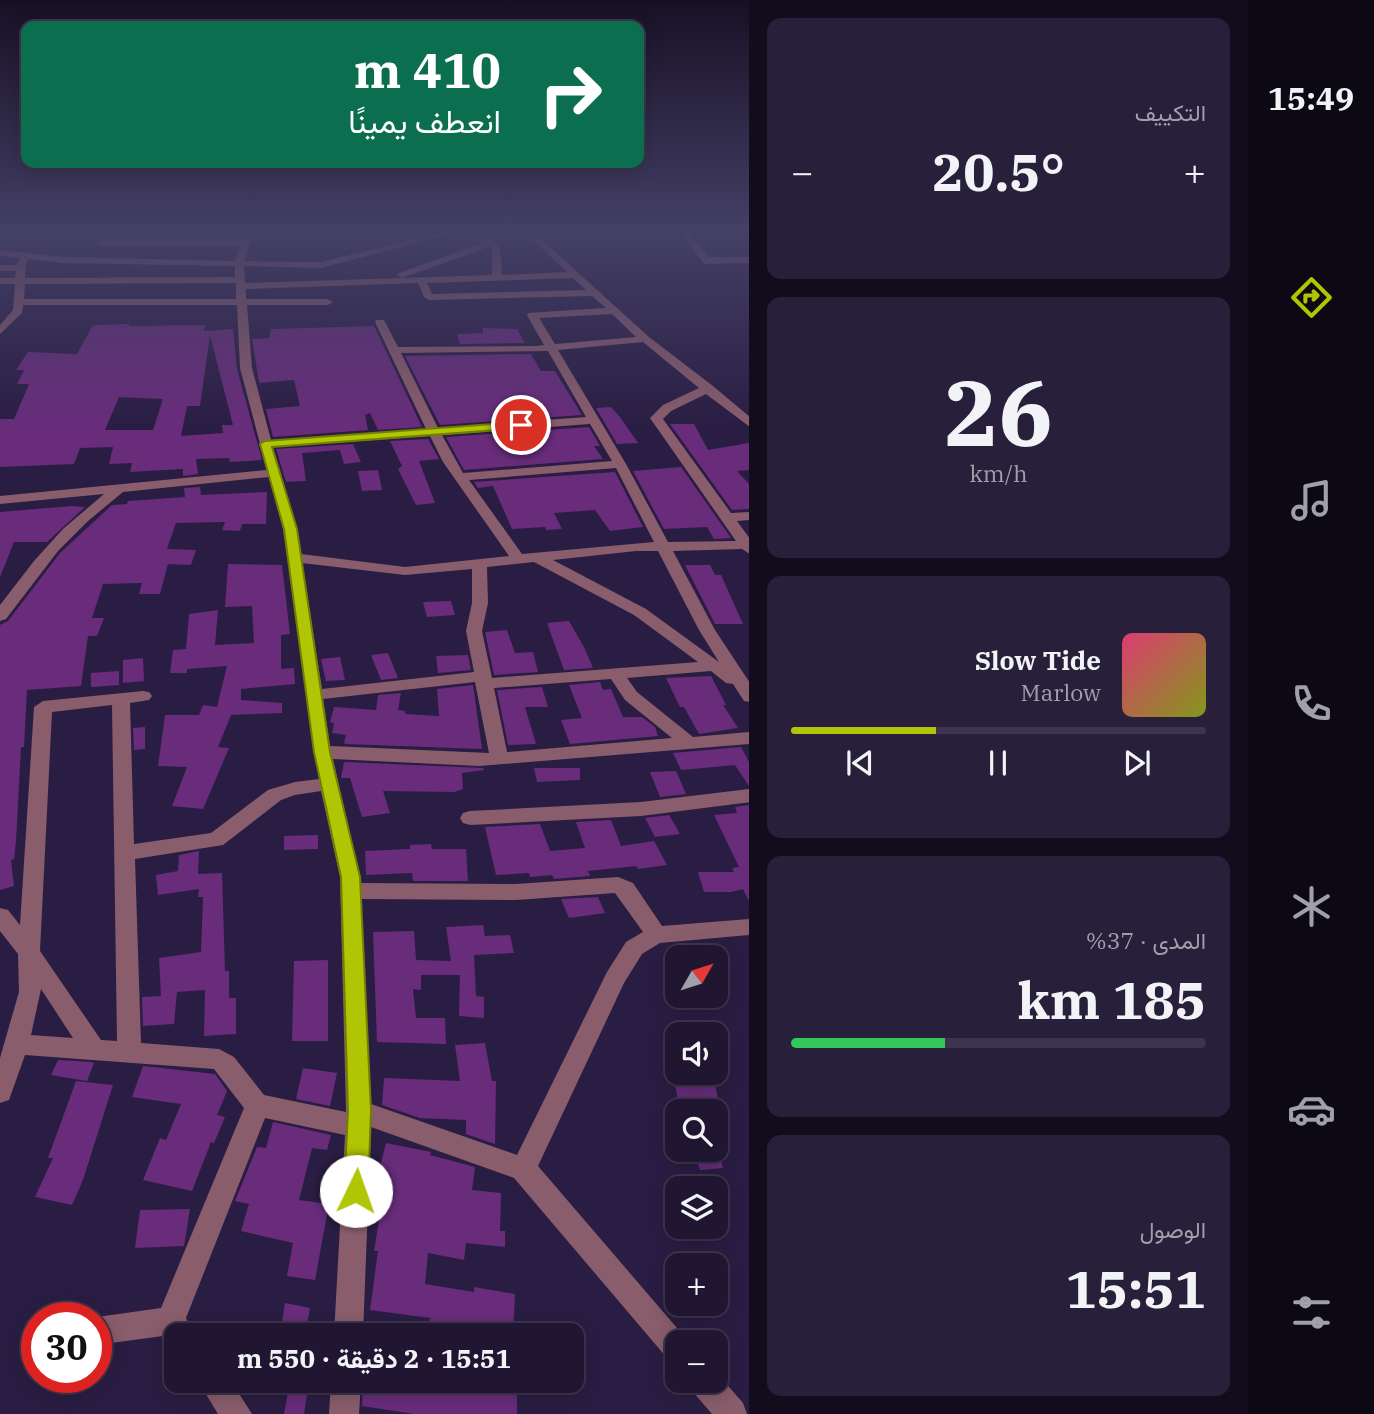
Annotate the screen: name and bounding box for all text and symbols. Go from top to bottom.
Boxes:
text: 410 m [354,38,501,101]
icon: right [525,49,616,140]
text: 15:49 [1268,77,1354,119]
text: التكييف [1135,97,1206,127]
text: انعطف يمينًا [348,100,501,142]
text: 20.5° [932,138,1065,205]
text: − [791,147,814,196]
text: + [1183,147,1206,196]
icon: directions [1287,273,1336,322]
text: 26 [944,353,1053,471]
pin [491,395,551,455]
icon: arrive [502,406,540,444]
text: km/h [969,458,1028,488]
icon: music [1287,476,1336,525]
text: Slow Tide [975,643,1101,677]
text: Marlow [1021,677,1101,707]
icon: phone [1287,679,1336,728]
icon: previous [841,744,879,782]
icon: pause [979,744,1017,782]
icon: next [1118,744,1156,782]
icon: climate [1287,882,1336,931]
text: المدى · 37% [1086,925,1206,955]
north arrow [665,945,728,1008]
map controls [665,945,728,1393]
text: 185 km [1017,966,1206,1033]
button: sound [665,1022,728,1085]
icon: car [1287,1085,1336,1134]
button: search [665,1099,728,1162]
position arrow [319,1154,393,1228]
button: layers [665,1176,728,1239]
text: الوصول [1140,1214,1206,1244]
button: + [665,1253,728,1316]
text: 15:51 [1065,1255,1206,1322]
icon: filters [1287,1288,1336,1337]
speed limit sign: 30 [21,1302,112,1393]
button: − [665,1330,728,1393]
text: 15:51 · 2 دقيقة · 550 m [237,1341,511,1375]

